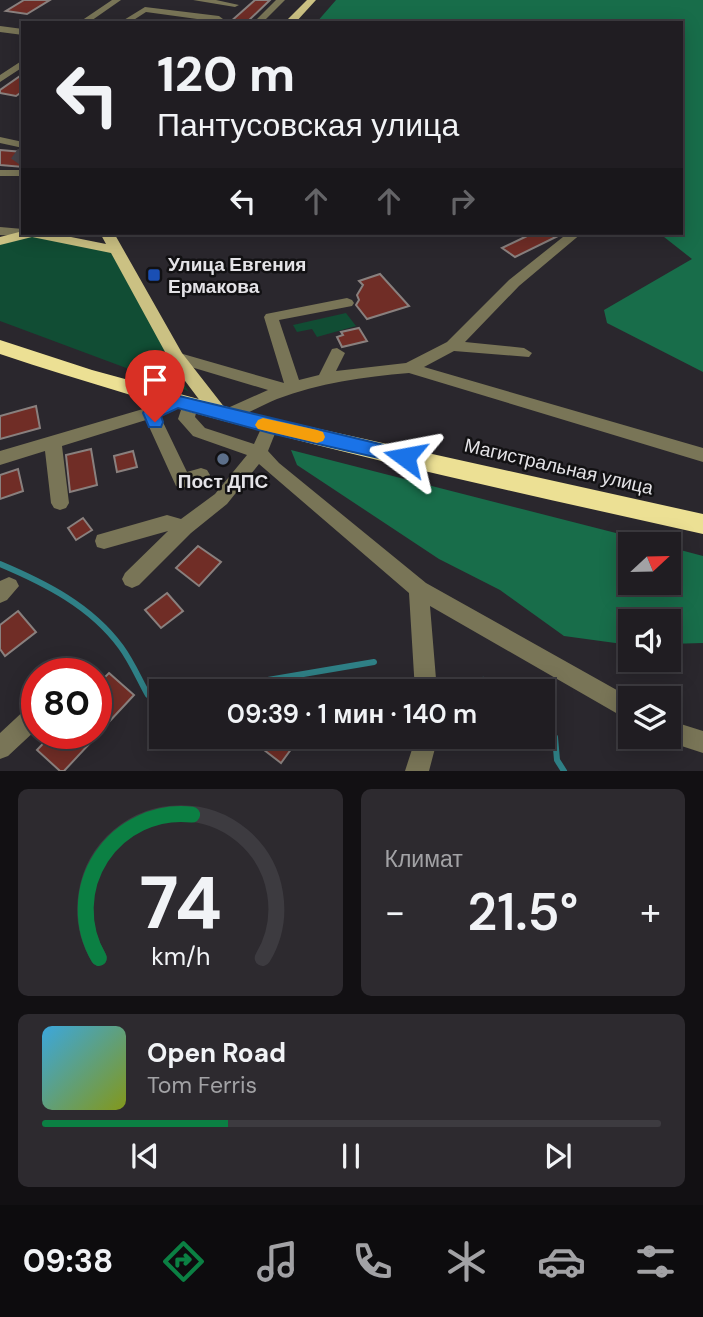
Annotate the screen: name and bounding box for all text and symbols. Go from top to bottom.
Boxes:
text: 120 m [157,42,295,106]
icon: left [42,49,133,140]
text: Пантусовская улица [157,104,459,146]
icon: left [224,182,262,220]
icon: ahead [297,182,335,220]
icon: ahead [370,182,408,220]
icon: right [443,182,481,220]
place label: Улица Евгения Ермакова [168,252,306,299]
marker: Улица Евгения Ермакова [146,267,162,283]
pin [125,350,185,422]
icon: arrive [136,361,174,399]
position arrow [368,420,442,494]
street label: Магистральная улица [462,433,656,500]
marker: Пост ДПС [215,451,231,467]
place label: Пост ДПС [178,469,268,494]
north arrow [618,532,681,595]
map controls [618,532,681,749]
button: sound [618,609,681,672]
speed limit sign: 80 [21,658,112,749]
button: layers [618,686,681,749]
text: 09:39 · 1 мин · 140 m [227,697,477,731]
text: Климат [385,844,463,874]
text: 74 [139,857,222,952]
text: 21.5° [467,878,578,946]
text: − [385,887,405,937]
text: + [640,887,661,937]
text: km/h [151,940,210,973]
text: Open Road [147,1036,286,1070]
text: Tom Ferris [147,1070,257,1100]
icon: previous [126,1137,164,1175]
icon: pause [332,1137,370,1175]
icon: next [539,1137,577,1175]
icon: directions [159,1237,208,1286]
icon: music [253,1237,302,1286]
icon: phone [348,1237,397,1286]
icon: climate [442,1237,491,1286]
icon: car [537,1237,586,1286]
icon: filters [631,1237,680,1286]
text: 09:38 [23,1240,113,1282]

